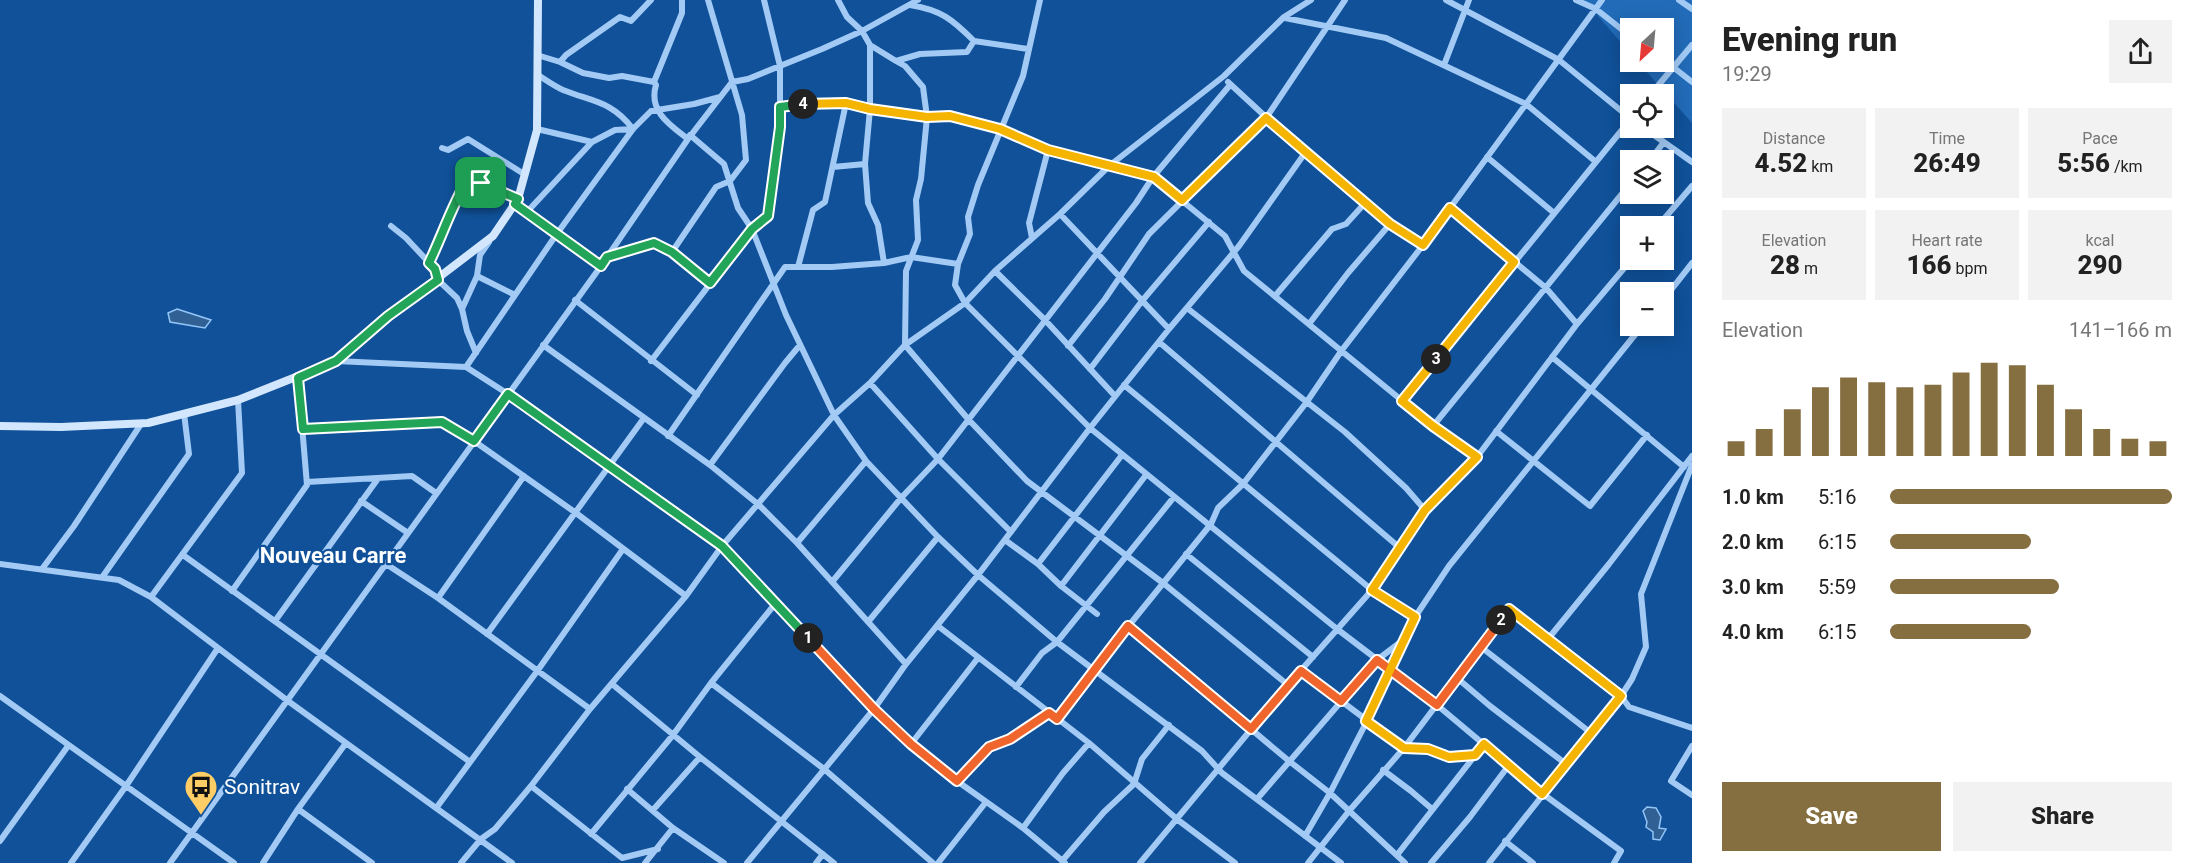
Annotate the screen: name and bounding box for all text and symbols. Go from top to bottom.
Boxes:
north arrow [1620,18,1674,72]
map controls [1620,18,1674,336]
text: Evening run [1722,20,1897,59]
button: share [2109,20,2172,83]
text: 19:29 [1722,62,1772,86]
button: locate [1620,84,1674,138]
pin: 4 [788,89,818,119]
text: 4 [798,94,808,113]
text: Distance [1763,129,1825,148]
text: Time [1929,129,1965,148]
text: Pace [2082,129,2118,148]
text: 4.52 [1755,148,1807,178]
text: 26:49 [1913,148,1981,178]
text: 5:56 [2057,148,2110,178]
button: layers [1620,150,1674,204]
pin [455,157,506,208]
text: km [1807,157,1833,176]
text: /km [2110,157,2143,176]
icon: arrive [464,166,497,199]
button: + [1620,216,1674,270]
text: Elevation [1762,231,1826,250]
text: Heart rate [1911,231,1983,250]
text: kcal [2086,231,2114,250]
text: 28 [1770,250,1800,280]
text: 166 [1907,250,1952,280]
text: 290 [2078,250,2122,280]
text: m [1800,259,1818,278]
text: bpm [1952,259,1987,278]
button: − [1620,282,1674,336]
text: Elevation [1722,318,1803,342]
text: 141–166 m [2069,318,2172,342]
pin: 3 [1421,344,1451,374]
text: 3 [1431,349,1441,368]
text: 1.0 km [1722,485,1784,509]
text: 5:16 [1818,485,1857,509]
text: 2.0 km [1722,530,1784,554]
text: 6:15 [1818,530,1857,554]
district label: Nouveau Carre [260,543,406,568]
text: 3.0 km [1722,575,1784,599]
text: 5:59 [1818,575,1857,599]
pin: 2 [1486,605,1516,635]
text: 2 [1496,610,1506,629]
text: 4.0 km [1722,620,1784,644]
text: 6:15 [1818,620,1857,644]
pin: 1 [793,623,823,653]
text: 1 [803,628,813,647]
bus stop icon: Sonitrav [183,769,219,816]
place label: Sonitrav [224,775,300,799]
button: Save [1722,782,1941,851]
button: Share [1953,782,2172,851]

